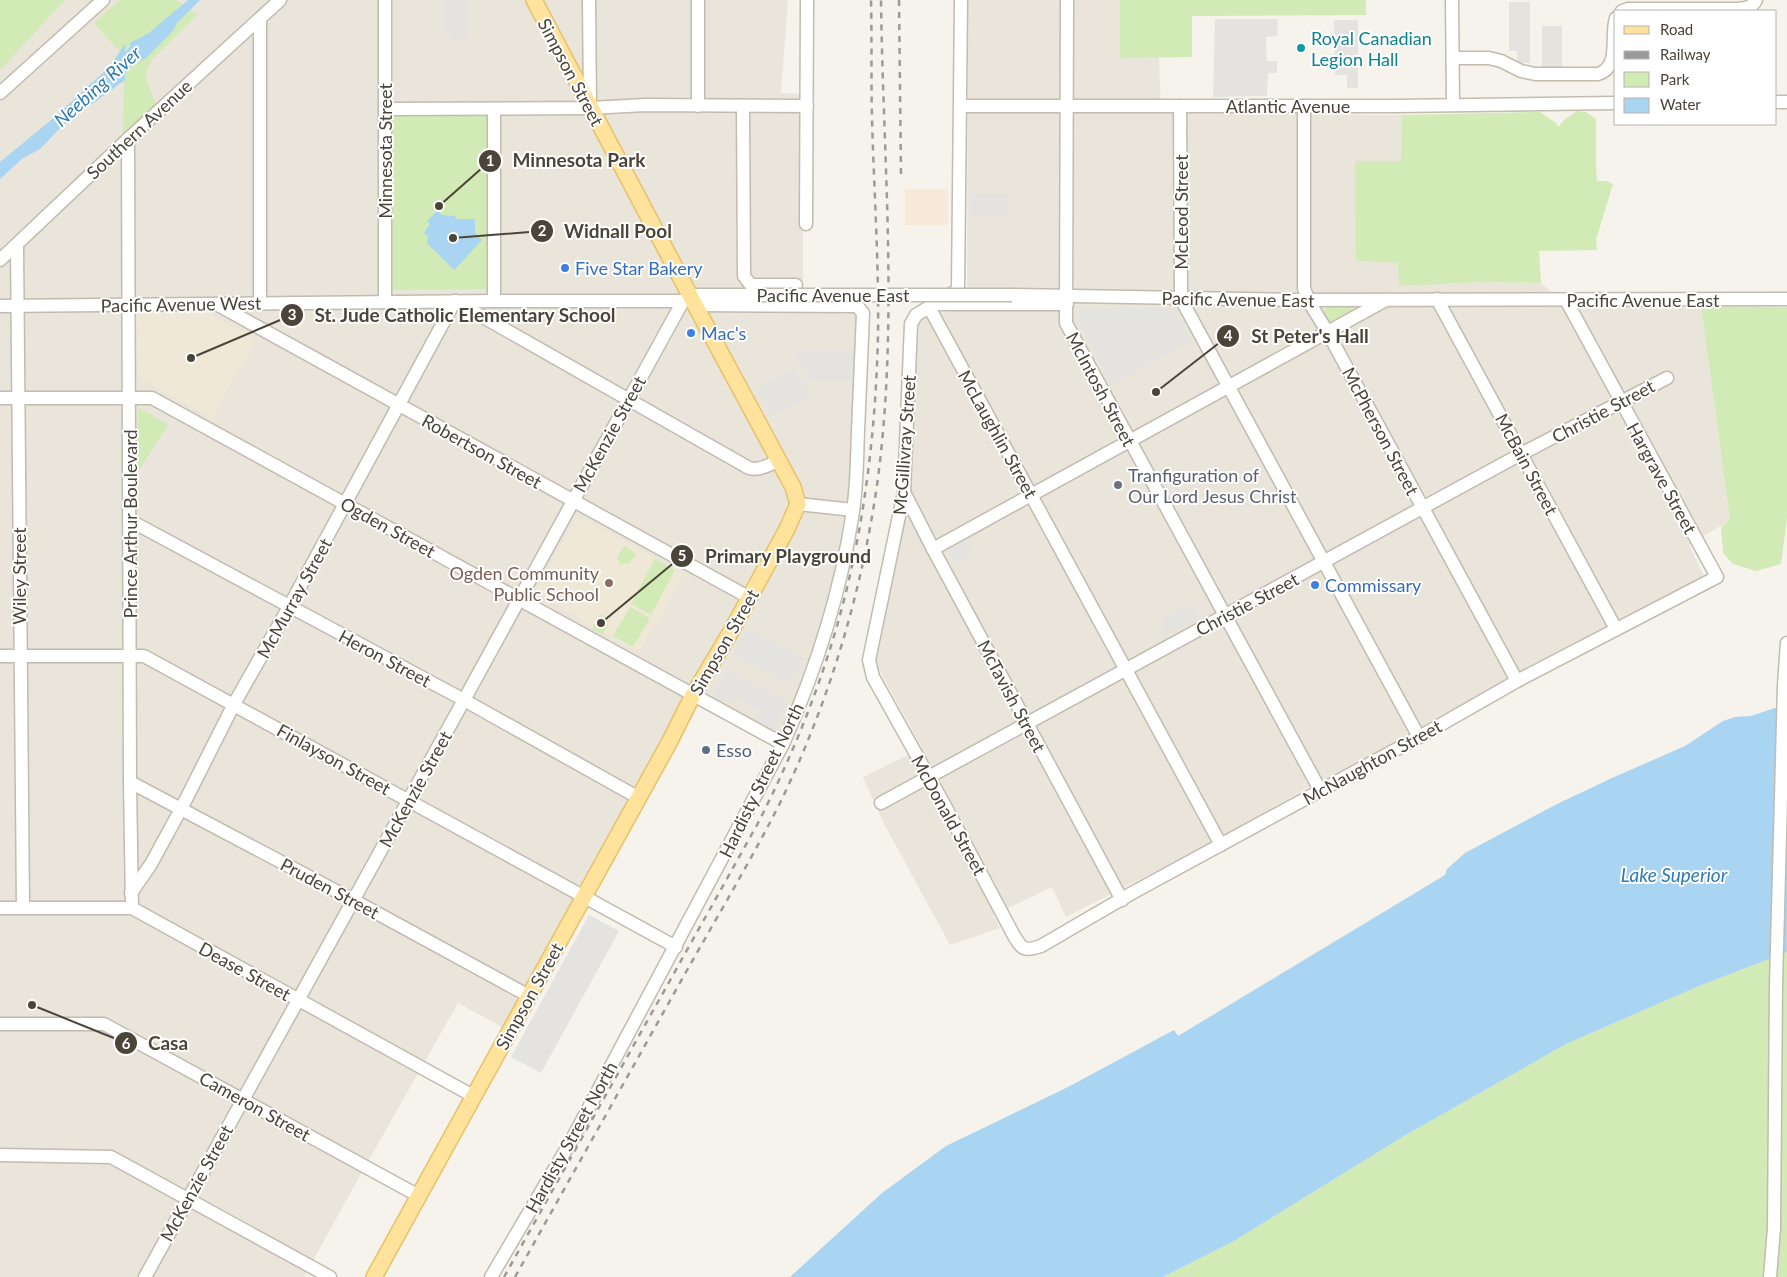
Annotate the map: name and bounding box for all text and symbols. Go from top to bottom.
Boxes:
legend [1614,10,1777,125]
street label: Simpson Street [533,14,609,130]
text: Road [1660,20,1693,38]
place label: Royal Canadian Legion Hall [1311,27,1432,70]
water label: Neebing River [49,41,146,131]
marker: Royal Canadian Legion Hall [1295,42,1307,54]
text: Railway [1660,45,1711,63]
text: Park [1660,70,1690,88]
street label: Southern Avenue [82,75,196,183]
street label: Minnesota Street [374,83,396,219]
street label: Atlantic Avenue [1226,95,1350,117]
text: Water [1660,95,1701,113]
callout: Minnesota Park [477,144,655,178]
text: Minnesota Park [513,148,646,171]
text: 1 [486,151,494,169]
street label: McLeod Street [1170,154,1192,270]
callout: Widnall Pool [530,214,682,248]
text: Widnall Pool [564,219,672,242]
text: 2 [538,221,547,239]
place label: Five Star Bakery [575,257,703,279]
marker: Five Star Bakery [559,262,571,274]
street label: Pacific Avenue East [757,284,910,306]
street label: Pacific Avenue East [1161,287,1315,311]
street label: Pacific Avenue East [1567,289,1720,311]
street label: Pacific Avenue West [101,292,262,316]
callout: St. Jude Catholic Elementary School [279,298,626,332]
text: St. Jude Catholic Elementary School [314,303,616,326]
text: 3 [288,305,296,323]
callout: St Peter's Hall [1216,319,1378,353]
place label: Mac's [701,322,747,344]
text: St Peter's Hall [1251,324,1369,347]
text: 4 [1224,326,1233,344]
marker: Mac's [685,327,697,339]
street label: McIntosh Street [1062,328,1141,450]
street label: McPherson Street [1338,363,1424,499]
street label: McLaughlin Street [954,366,1043,502]
street label: McKenzie Street [568,371,650,496]
street label: McGillivray Street [888,374,920,516]
street label: Christie Street [1548,374,1659,447]
street label: Robertson Street [418,409,546,493]
street label: McBain Street [1491,410,1563,519]
street label: Hargrave Street [1622,419,1702,538]
street label: Prince Arthur Boulevard [119,429,141,619]
place label: Tranfiguration of Our Lord Jesus Christ [1128,464,1297,507]
marker: Tranfiguration of Our Lord Jesus Christ [1112,479,1124,491]
street label: Ogden Street [337,492,440,562]
street label: Wiley Street [8,527,30,625]
street label: McMurray Street [252,534,336,662]
callout: Primary Playground [670,539,881,573]
text: Primary Playground [705,544,871,567]
text: 5 [678,546,686,564]
place label: Ogden Community Public School [450,562,600,605]
street label: Christie Street [1192,567,1303,640]
place label: Commissary [1325,574,1422,596]
marker: Ogden Community Public School [603,577,615,589]
marker: Commissary [1309,579,1321,591]
street label: Simpson Street [685,585,764,699]
street label: Heron Street [335,624,435,692]
street label: McTavish Street [973,636,1051,756]
street label: Hardisty Street North [714,699,808,861]
street label: McNaughton Street [1299,714,1446,809]
street label: Finlayson Street [273,719,395,800]
street label: McKenzie Street [374,726,456,851]
place label: Esso [716,739,752,761]
marker: Esso [700,744,712,756]
street label: McDonald Street [907,751,991,879]
street label: Pruden Street [277,853,384,924]
water label: Lake Superior [1621,863,1728,886]
street label: Dease Street [195,937,295,1005]
street label: Simpson Street [491,938,568,1053]
callout: Casa [113,1026,198,1060]
text: Casa [148,1031,188,1054]
text: 6 [122,1034,131,1052]
street label: Hardisty Street North [520,1058,622,1216]
street label: Cameron Street [196,1066,315,1146]
street label: McKenzie Street [155,1120,237,1245]

